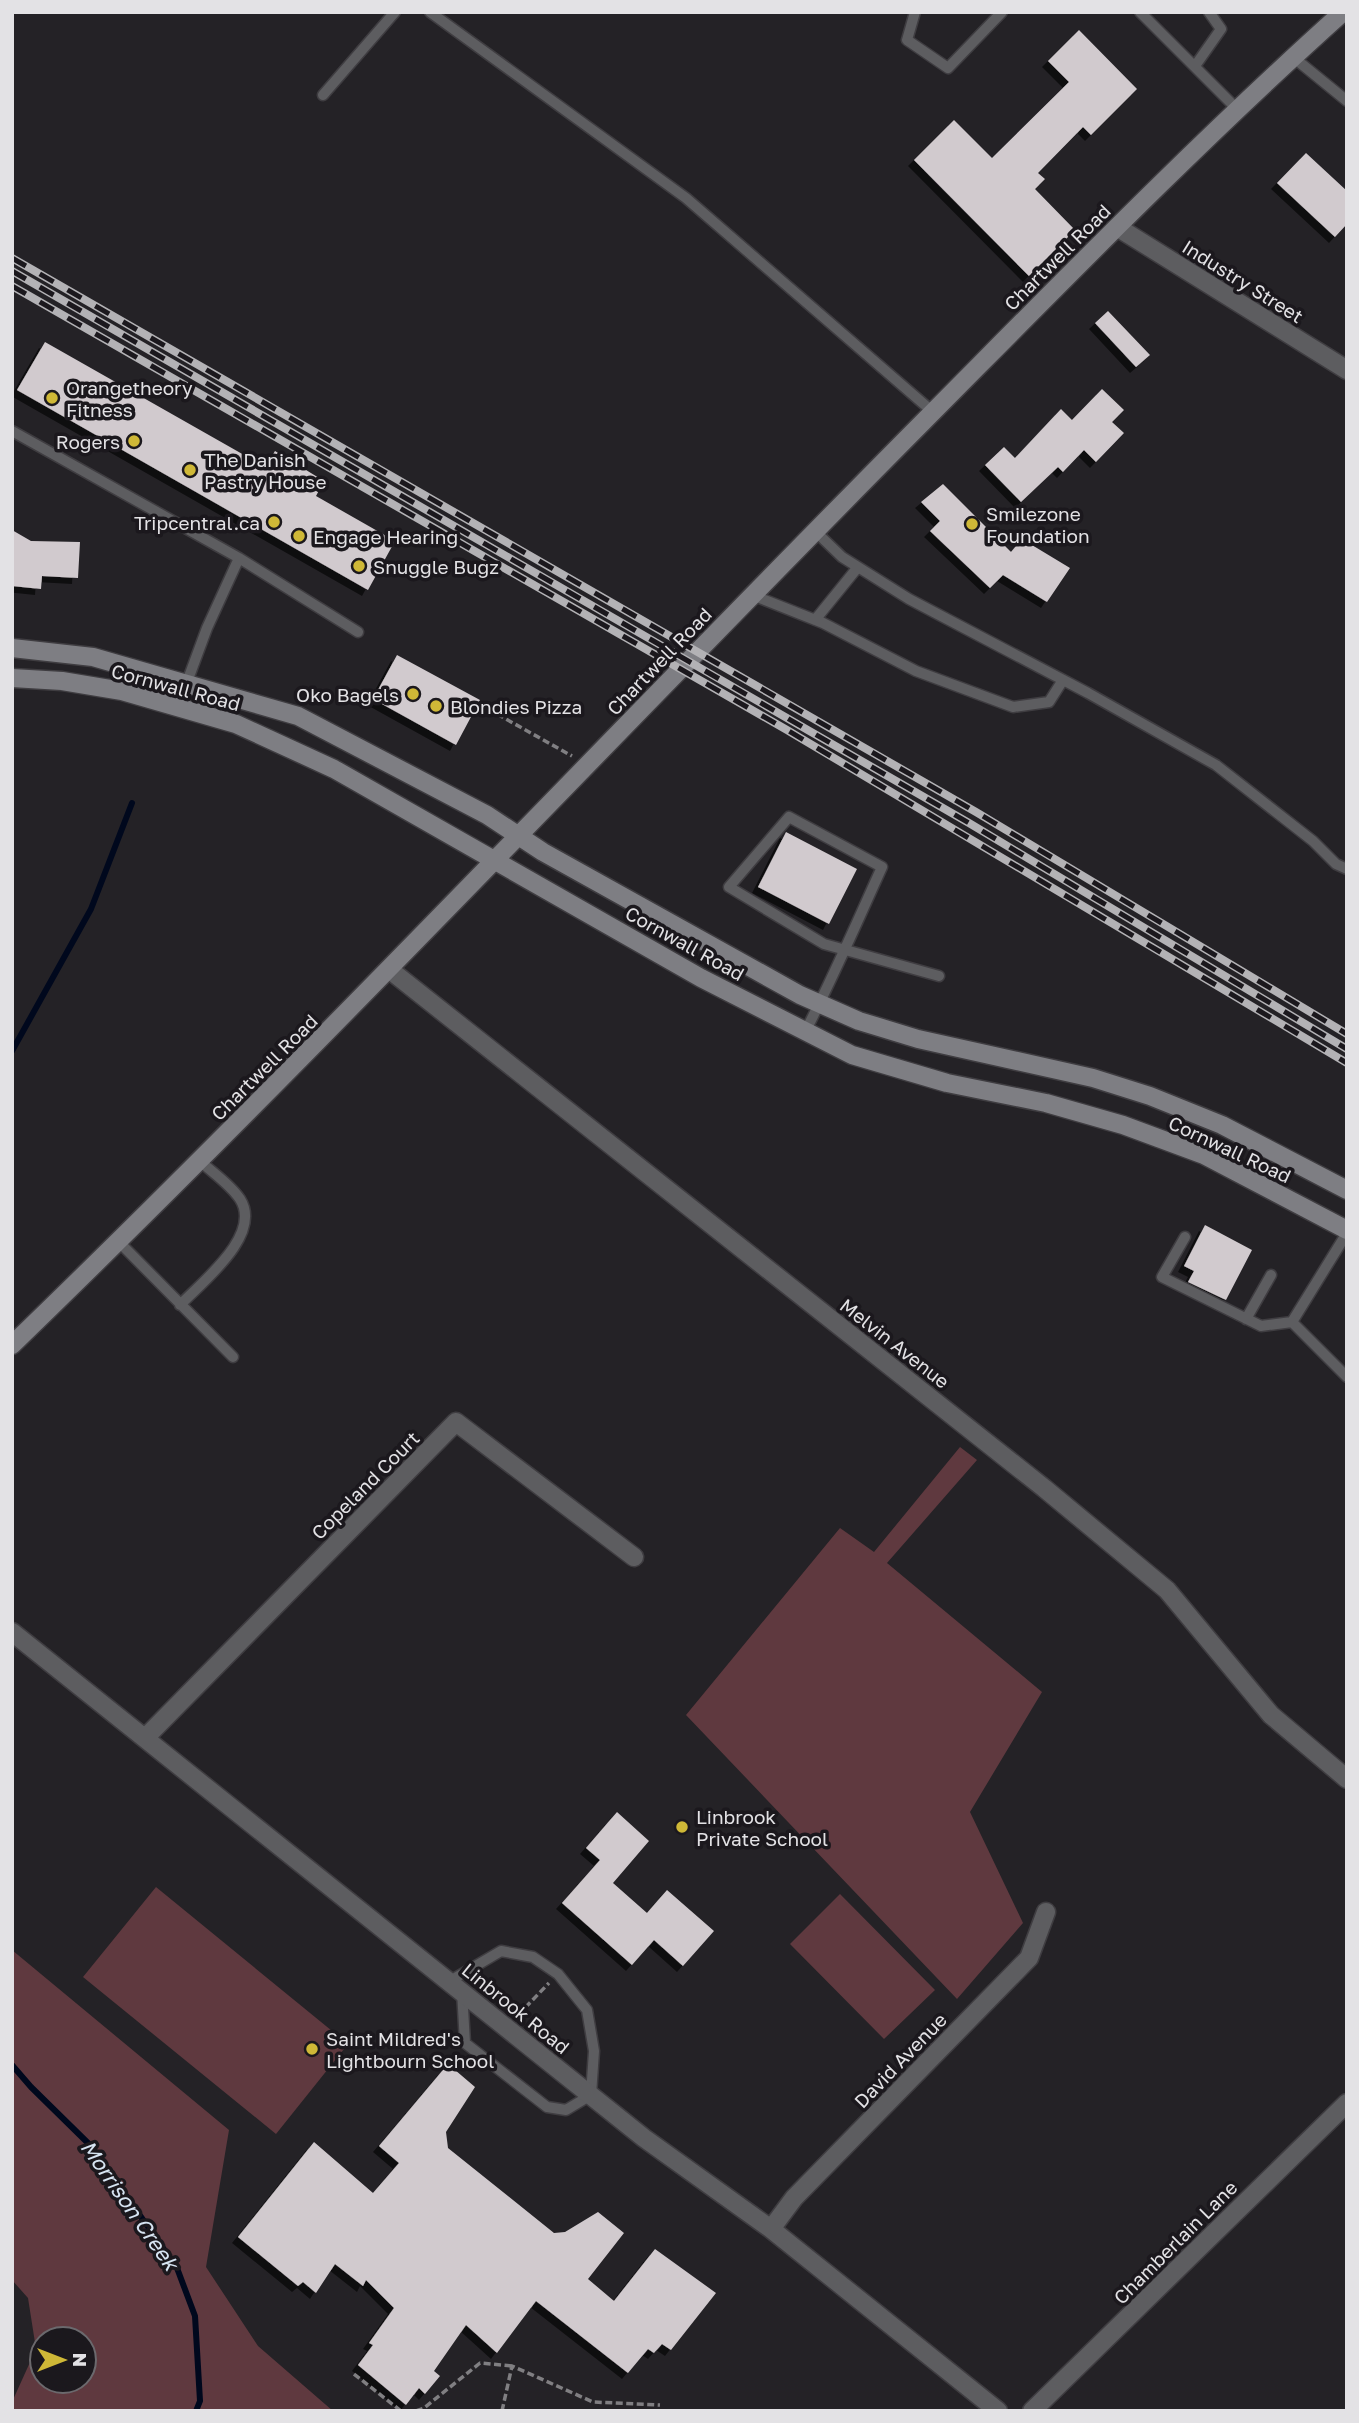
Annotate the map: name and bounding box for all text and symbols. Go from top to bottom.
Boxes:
street label: Chartwell Road [999,199,1115,315]
street label: Industry Street [1178,235,1308,327]
place label: Orangetheory Fitness [66,376,193,421]
marker: Orangetheory Fitness [44,390,60,406]
place label: Rogers [56,430,120,453]
marker: Rogers [126,433,142,449]
place label: The Danish Pastry House [204,448,326,493]
marker: The Danish Pastry House [182,462,198,478]
place label: Smilezone Foundation [986,502,1090,547]
place label: Tripcentral.ca [134,511,260,534]
marker: Tripcentral.ca [266,514,282,530]
marker: Smilezone Foundation [964,516,980,532]
place label: Engage Hearing [313,525,458,548]
marker: Engage Hearing [291,528,307,544]
place label: Snuggle Bugz [373,555,499,578]
marker: Snuggle Bugz [351,558,367,574]
street label: Chartwell Road [602,602,716,720]
street label: Cornwall Road [109,659,243,715]
place label: Oko Bagels [296,683,399,706]
marker: Oko Bagels [405,686,421,702]
place label: Blondies Pizza [450,695,582,718]
marker: Blondies Pizza [428,698,444,714]
street label: Cornwall Road [622,901,748,985]
street label: Chartwell Road [206,1009,322,1125]
street label: Cornwall Road [1165,1111,1295,1187]
street label: Melvin Avenue [836,1293,954,1393]
street label: Copeland Court [306,1426,424,1544]
place label: Linbrook Private School [696,1805,828,1850]
marker: Linbrook Private School [674,1819,690,1835]
street label: Linbrook Road [458,1958,574,2058]
street label: David Avenue [849,2008,951,2112]
place label: Saint Mildred's Lightbourn School [326,2027,494,2072]
marker: Saint Mildred's Lightbourn School [304,2041,320,2057]
water label: Morrison Creek [75,2135,186,2277]
street label: Chamberlain Lane [1109,2176,1241,2308]
north arrow [28,2325,98,2395]
text: N [69,2353,92,2367]

